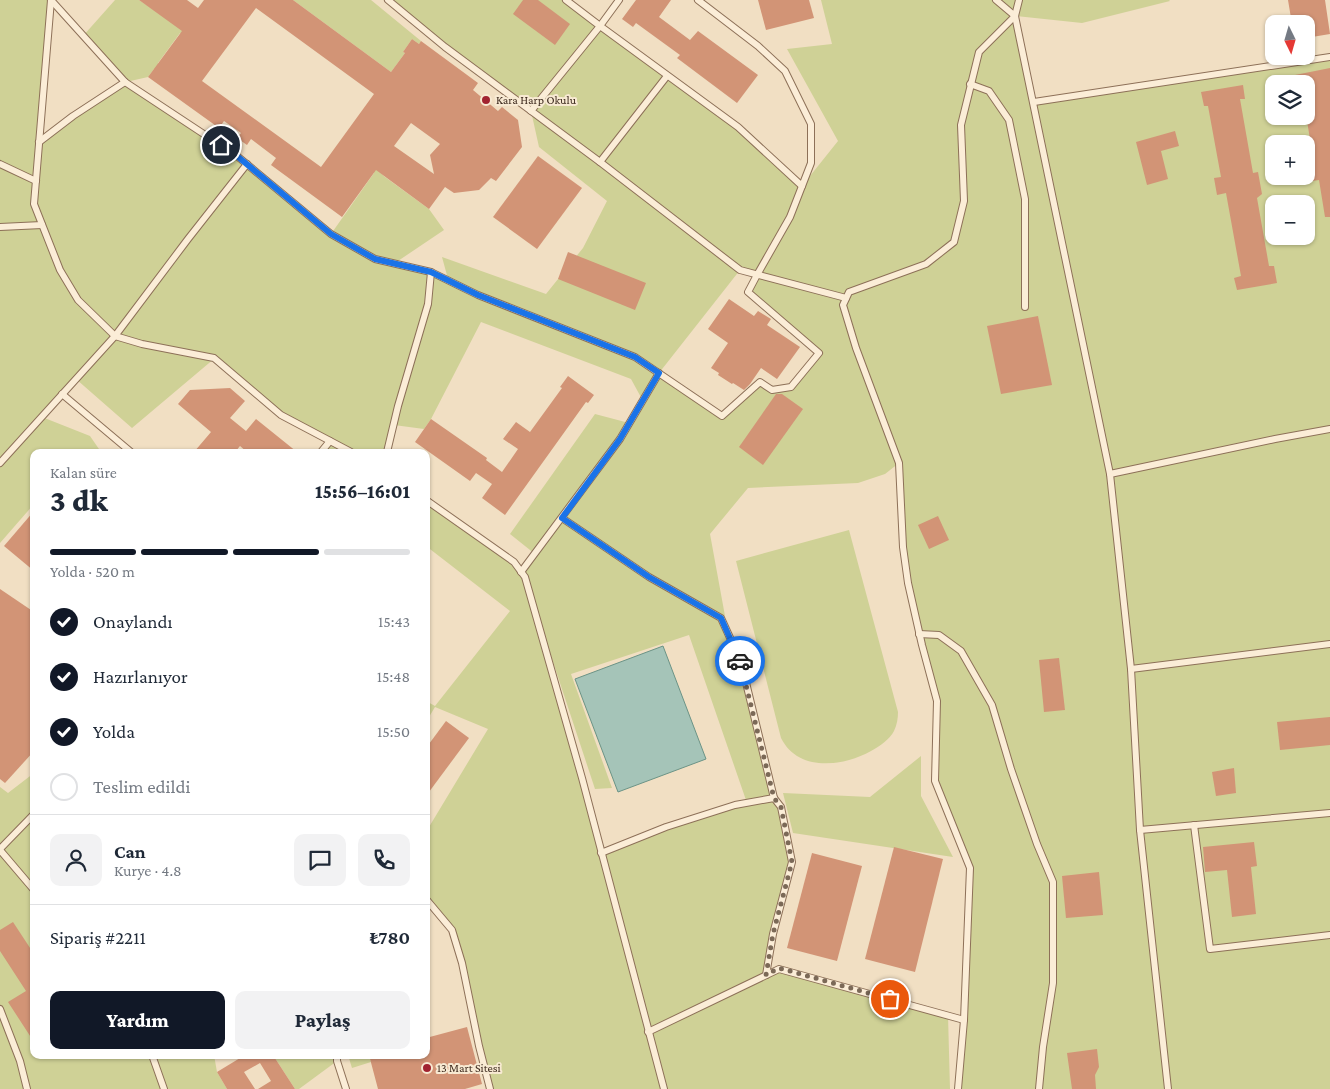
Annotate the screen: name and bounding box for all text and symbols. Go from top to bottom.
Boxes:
north arrow [1265,15,1315,65]
map controls [1265,15,1315,245]
button: layers [1265,75,1315,125]
place label: Kara Harp Okulu [496,93,577,107]
marker: Kara Harp Okulu [480,94,492,106]
pin [200,124,242,166]
icon: home [207,131,235,159]
button: + [1265,135,1315,185]
button: − [1265,195,1315,245]
text: Kalan süre [50,464,117,481]
text: 15:56–16:01 [315,481,410,502]
text: 3 dk [50,482,108,518]
text: Yolda · 520 m [50,563,135,580]
icon: check [50,608,78,636]
text: Onaylandı [93,611,172,632]
text: 15:43 [378,613,410,630]
courier [715,636,765,686]
icon: car [726,647,754,675]
icon: check [50,663,78,691]
text: Hazırlanıyor [93,666,188,687]
text: 15:48 [377,668,410,685]
icon: check [50,718,78,746]
text: Yolda [93,721,135,742]
text: 15:50 [377,723,410,740]
text: Teslim edildi [93,776,191,797]
button: person [50,834,102,886]
button: chat [294,834,346,886]
button: phone [358,834,410,886]
text: Can [114,841,146,862]
text: Kurye · 4.8 [114,862,182,879]
text: Sipariş #2211 [50,927,146,948]
text: ₺780 [370,927,410,948]
pin [869,978,911,1020]
icon: bag [876,985,904,1013]
button: Yardım [50,991,225,1049]
button: Paylaş [235,991,410,1049]
place label: 13 Mart Sitesi [437,1061,501,1075]
marker: 13 Mart Sitesi [421,1062,433,1074]

